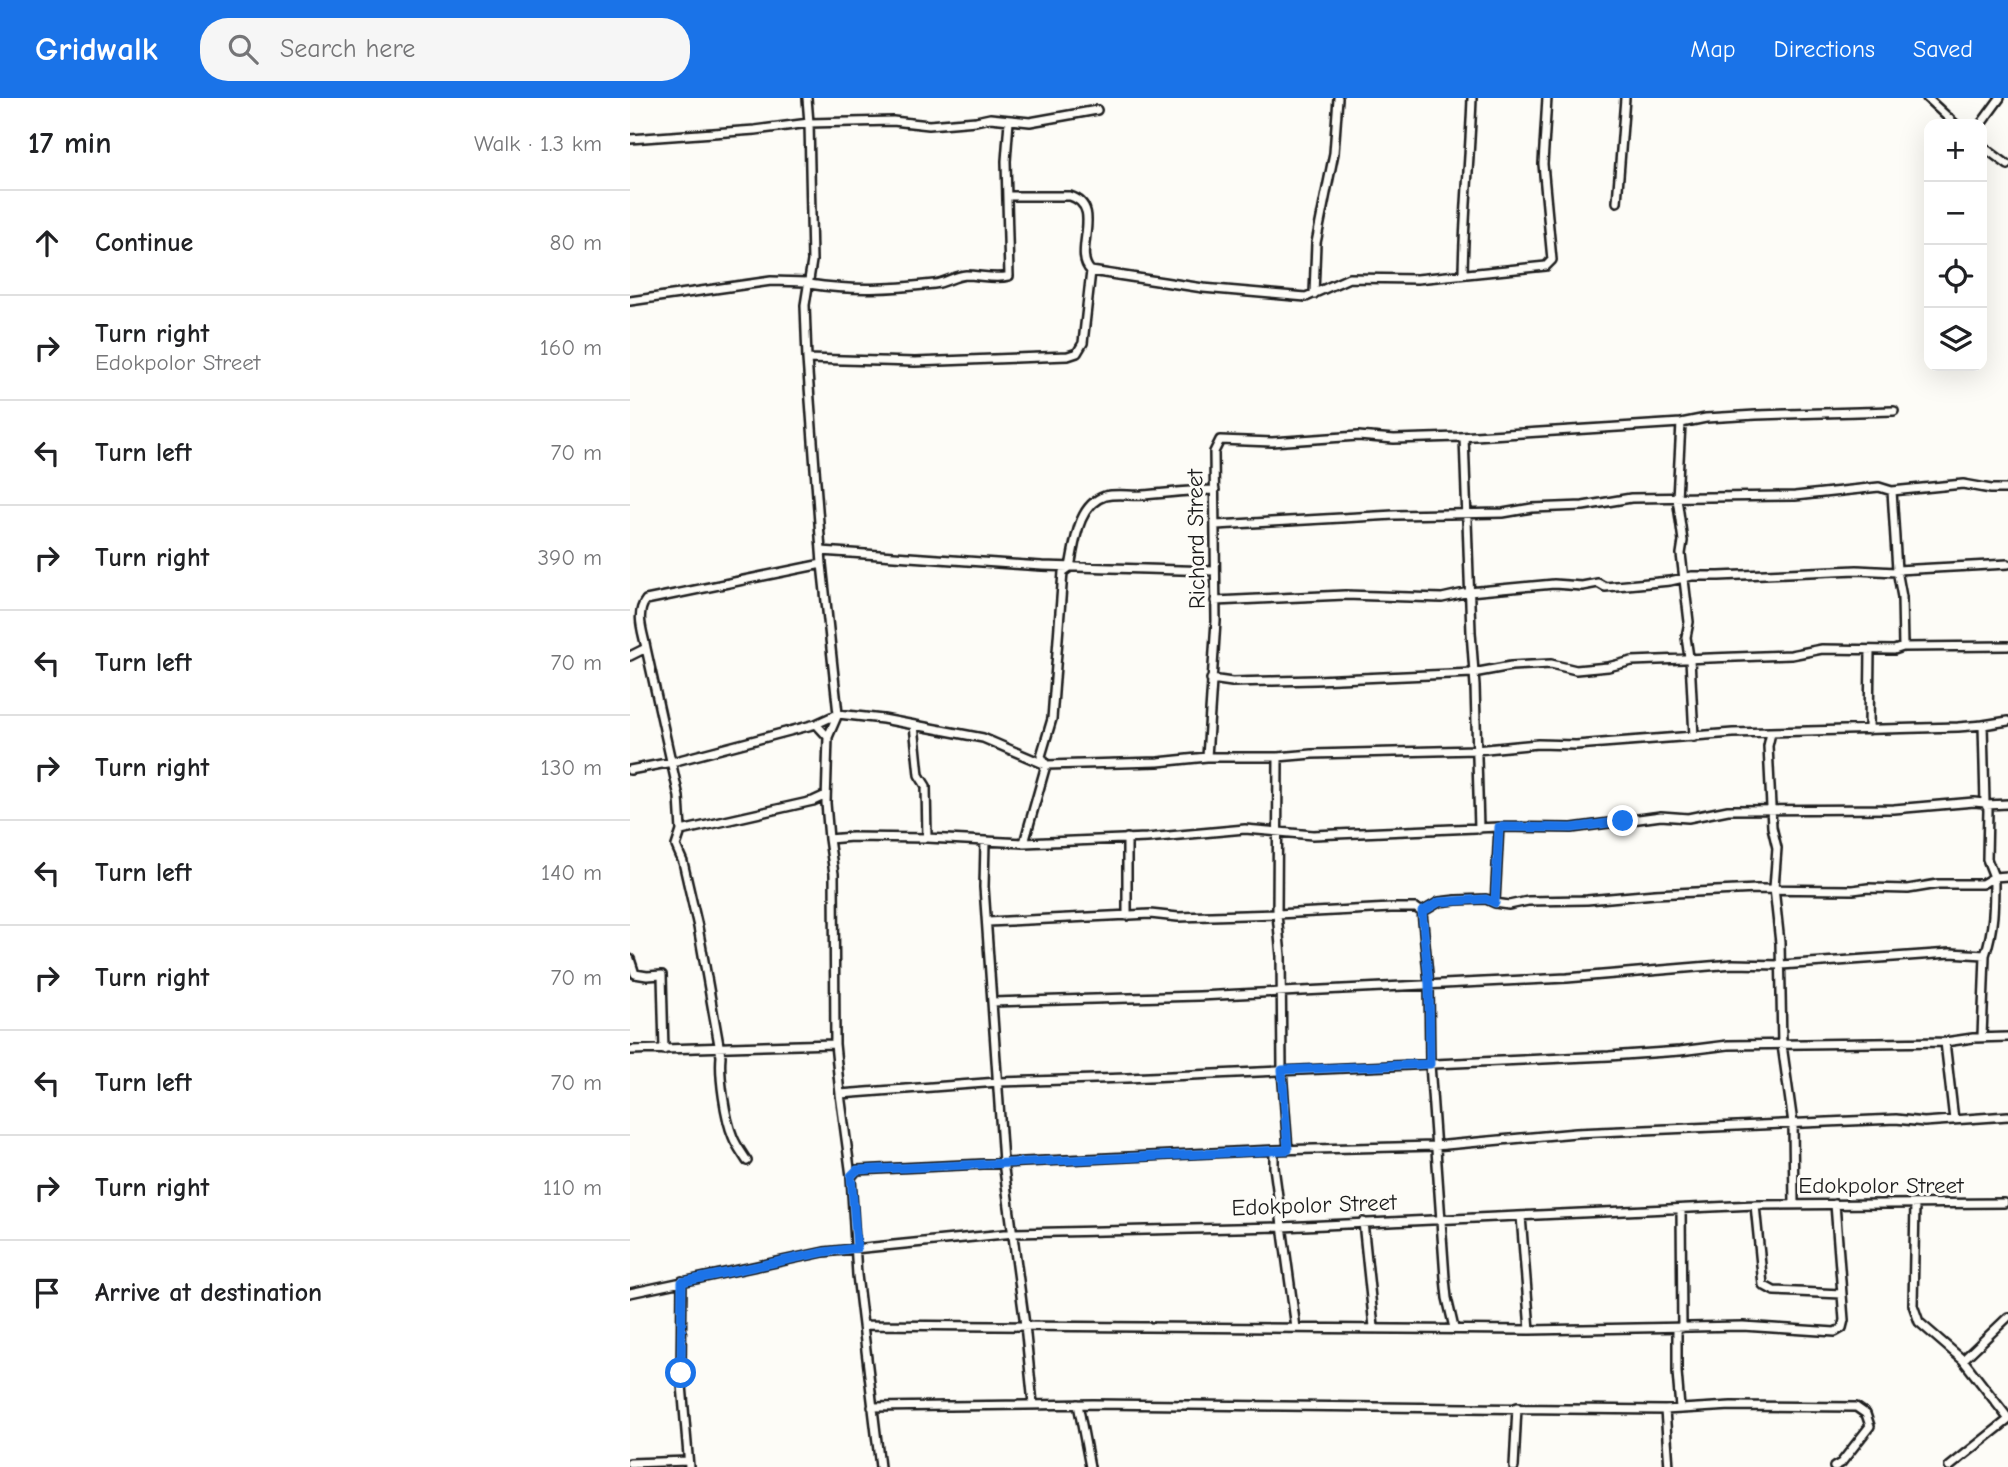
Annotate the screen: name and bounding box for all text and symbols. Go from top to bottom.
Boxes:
search box [200,18,690,81]
text: Gridwalk [35,30,158,68]
icon: search [224,30,262,68]
text: Search here [280,34,415,64]
text: Map [1690,35,1736,63]
text: Directions [1774,35,1875,63]
text: Saved [1913,35,1973,63]
map controls [1924,119,1987,371]
button: + [1924,119,1987,182]
text: 17 min [28,126,111,161]
text: Walk · 1.3 km [474,130,602,157]
button: − [1924,182,1987,245]
icon: ahead [28,224,66,262]
text: Continue [95,228,193,258]
text: 80 m [549,229,602,256]
button: locate [1924,245,1987,308]
button: layers [1924,308,1987,371]
text: Turn right [95,319,209,349]
icon: right [28,329,66,367]
text: 160 m [540,334,602,361]
text: Edokpolor Street [95,349,260,376]
icon: left [28,434,66,472]
text: Turn left [95,438,192,468]
text: 70 m [550,439,602,466]
street label: Richard Street [1181,467,1211,609]
icon: right [28,539,66,577]
text: Turn right [95,543,209,573]
text: 390 m [537,544,602,571]
icon: left [28,644,66,682]
text: Turn left [95,648,192,678]
text: 70 m [550,649,602,676]
icon: right [28,749,66,787]
text: Turn right [95,753,209,783]
text: 130 m [541,754,602,781]
route end [1607,805,1638,836]
icon: left [28,854,66,892]
text: Turn left [95,858,192,888]
text: 140 m [541,859,602,886]
icon: right [28,959,66,997]
text: Turn right [95,963,209,993]
text: 70 m [550,964,602,991]
icon: left [28,1064,66,1102]
text: Turn left [95,1068,192,1098]
text: 70 m [550,1069,602,1096]
icon: right [28,1169,66,1207]
street label: Edokpolor Street [1798,1172,1965,1199]
text: Turn right [95,1173,209,1203]
text: 110 m [543,1174,602,1201]
street label: Edokpolor Street [1231,1189,1399,1221]
icon: arrive [28,1274,66,1312]
text: Arrive at destination [95,1278,322,1308]
route start [665,1357,696,1388]

